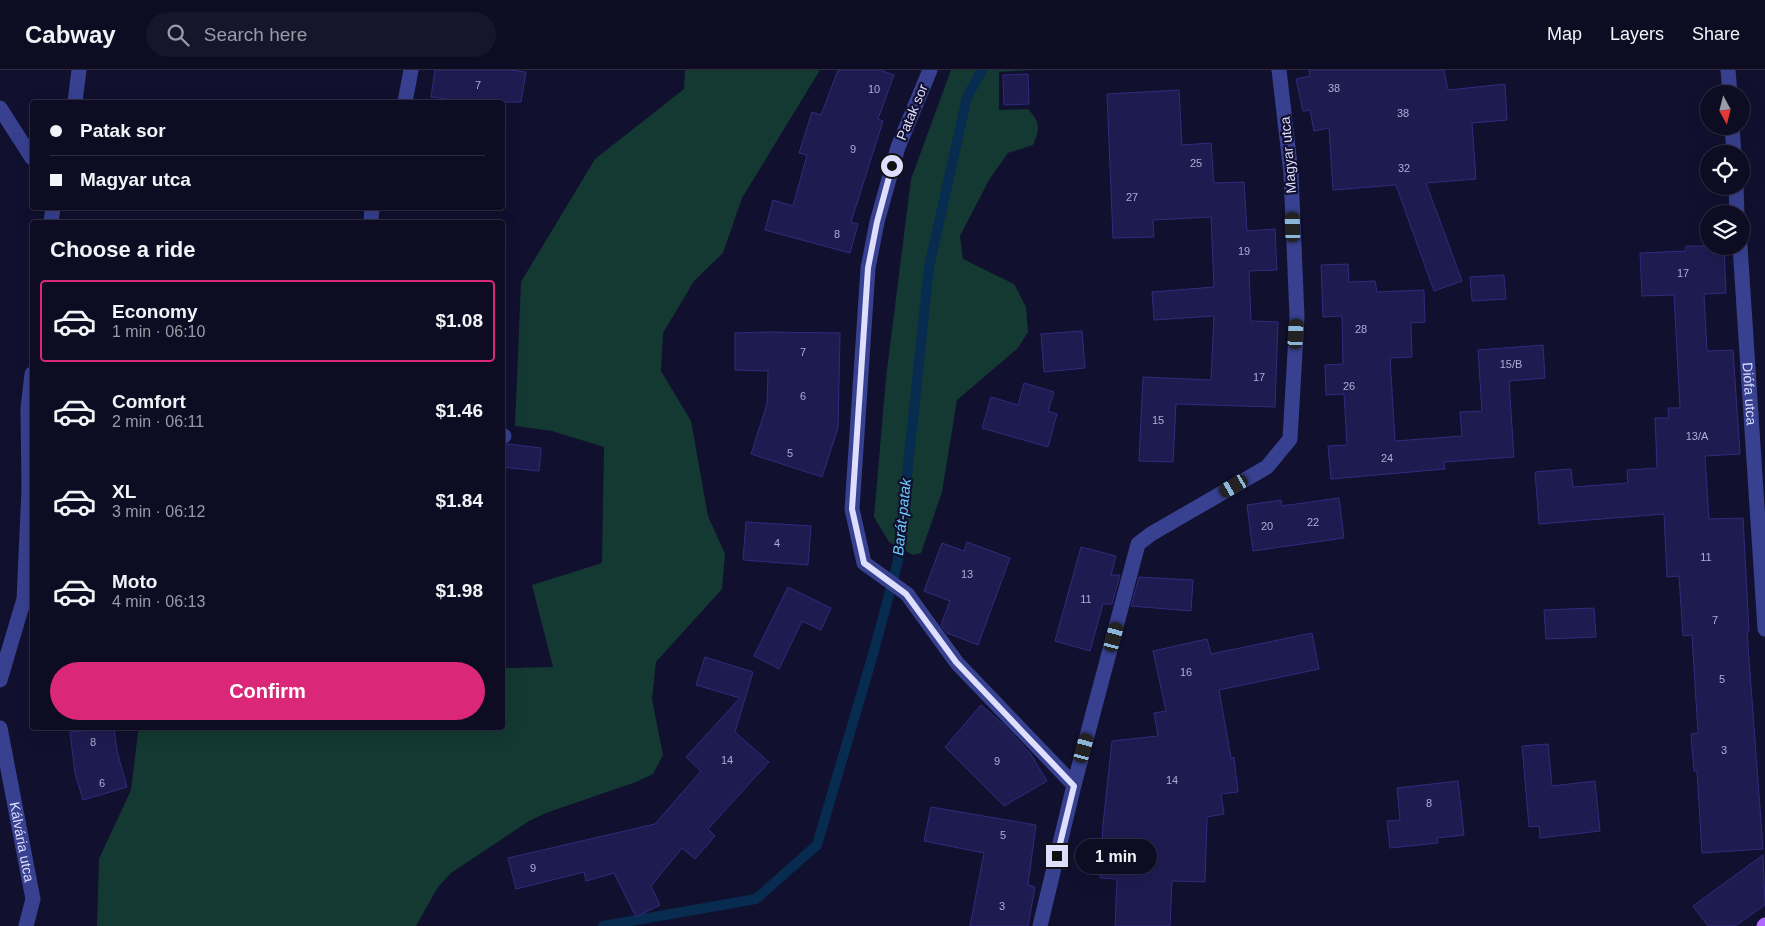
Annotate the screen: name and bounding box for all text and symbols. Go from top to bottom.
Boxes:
search box [146,12,496,57]
text: Cabway [25,21,116,48]
icon: search [164,21,192,49]
text: Search here [204,24,307,45]
text: Map [1547,24,1582,44]
text: Layers [1610,24,1664,44]
text: Share [1692,24,1740,44]
house number: 7 [475,79,481,91]
street label: Patak sor [893,81,931,142]
house number: 38 [1328,82,1340,94]
house number: 10 [868,83,880,95]
north arrow [1700,85,1750,135]
map controls [1700,85,1750,255]
house number: 38 [1397,107,1409,119]
street label: Magyar utca [1277,116,1299,194]
text: Patak sor [80,120,166,141]
house number: 9 [850,143,856,155]
button: locate [1700,145,1750,195]
route start [881,155,903,177]
house number: 25 [1190,157,1202,169]
house number: 32 [1398,162,1410,174]
text: Magyar utca [80,169,191,190]
house number: 27 [1126,191,1138,203]
button: layers [1700,205,1750,255]
car [1284,212,1301,242]
house number: 8 [834,228,840,240]
text: Choose a ride [50,237,195,262]
house number: 19 [1238,245,1250,257]
house number: 17 [1677,267,1689,279]
icon: car [52,299,97,344]
text: Economy [112,301,198,322]
text: $1.08 [435,310,483,331]
car [1287,319,1304,349]
text: 1 min · 06:10 [112,323,205,340]
house number: 28 [1355,323,1367,335]
house number: 7 [800,346,806,358]
house number: 15/B [1500,358,1522,370]
street label: Diófa utca [1740,362,1760,426]
house number: 17 [1253,371,1265,383]
house number: 26 [1343,380,1355,392]
icon: car [52,389,97,434]
house number: 6 [800,390,806,402]
text: Comfort [112,391,186,412]
text: $1.46 [435,400,483,421]
text: 2 min · 06:11 [112,413,204,430]
house number: 15 [1152,414,1164,426]
house number: 13/A [1686,430,1709,442]
house number: 5 [787,447,793,459]
house number: 24 [1381,452,1393,464]
car [1217,472,1250,500]
water label: Barát-patak [889,476,914,556]
icon: car [52,479,97,524]
text: XL [112,481,136,502]
text: $1.84 [435,490,483,511]
text: 3 min · 06:12 [112,503,205,520]
house number: 22 [1307,516,1319,528]
house number: 20 [1261,520,1273,532]
house number: 4 [774,537,780,549]
house number: 11 [1700,551,1712,563]
house number: 13 [961,568,973,580]
icon: car [52,569,97,614]
text: Moto [112,571,157,592]
text: $1.98 [435,580,483,601]
text: 4 min · 06:13 [112,593,205,610]
house number: 11 [1080,593,1092,605]
house number: 7 [1712,614,1718,626]
car [1102,621,1125,653]
button: Confirm [50,662,485,720]
house number: 16 [1180,666,1192,678]
house number: 5 [1719,673,1725,685]
car [1072,732,1095,764]
house number: 8 [90,736,96,748]
house number: 3 [1721,744,1727,756]
house number: 14 [721,754,733,766]
house number: 9 [994,755,1000,767]
house number: 14 [1166,774,1178,786]
house number: 6 [99,777,105,789]
house number: 8 [1426,797,1432,809]
street label: Kálvária utca [6,801,38,883]
house number: 5 [1000,829,1006,841]
callout: 1 min [1074,838,1157,874]
route end [1046,845,1068,867]
text: 1 min [1095,848,1137,865]
house number: 9 [530,862,536,874]
house number: 3 [999,900,1005,912]

